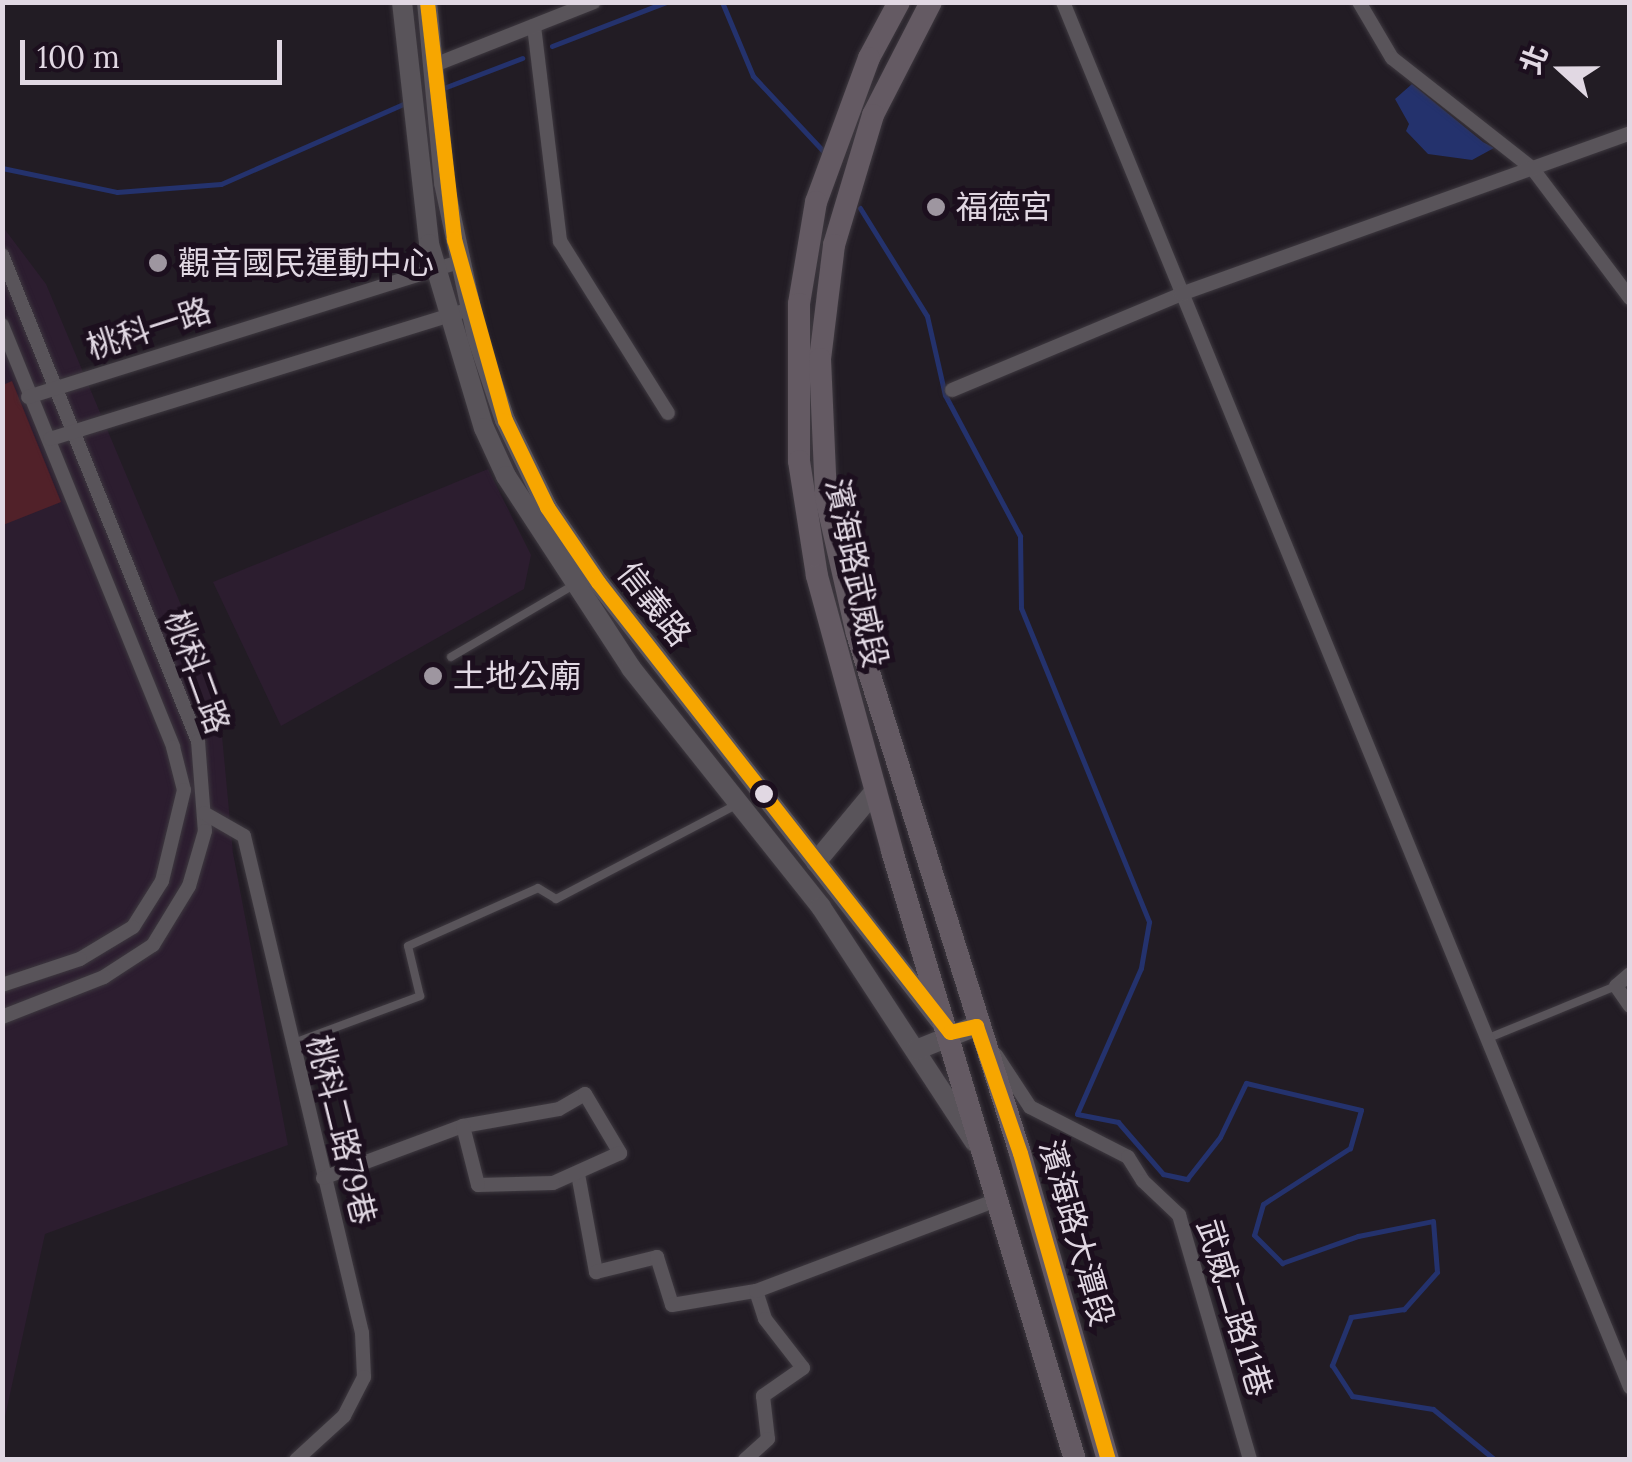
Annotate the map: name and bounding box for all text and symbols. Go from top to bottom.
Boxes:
scale bar [25,20,288,82]
north arrow [1512,20,1612,120]
text: 100 m [37,38,120,76]
text: 北 [1512,40,1556,79]
place label: 福德宮 [956,188,1052,226]
marker: 福德宮 [925,196,947,218]
place label: 觀音國民運動中心 [178,244,434,282]
marker: 觀音國民運動中心 [147,252,169,274]
street label: 桃科一路 [82,291,216,367]
street label: 濱海路武威段 [817,475,895,671]
street label: 信義路 [609,554,699,654]
street label: 桃科二路 [157,605,237,739]
place label: 土地公廟 [453,657,581,695]
marker: 土地公廟 [422,665,444,687]
unlabelled marker [754,784,774,804]
street label: 桃科二路79巷 [299,1032,383,1228]
street label: 濱海路大潭段 [1031,1135,1121,1331]
street label: 武威二路11巷 [1189,1215,1279,1401]

